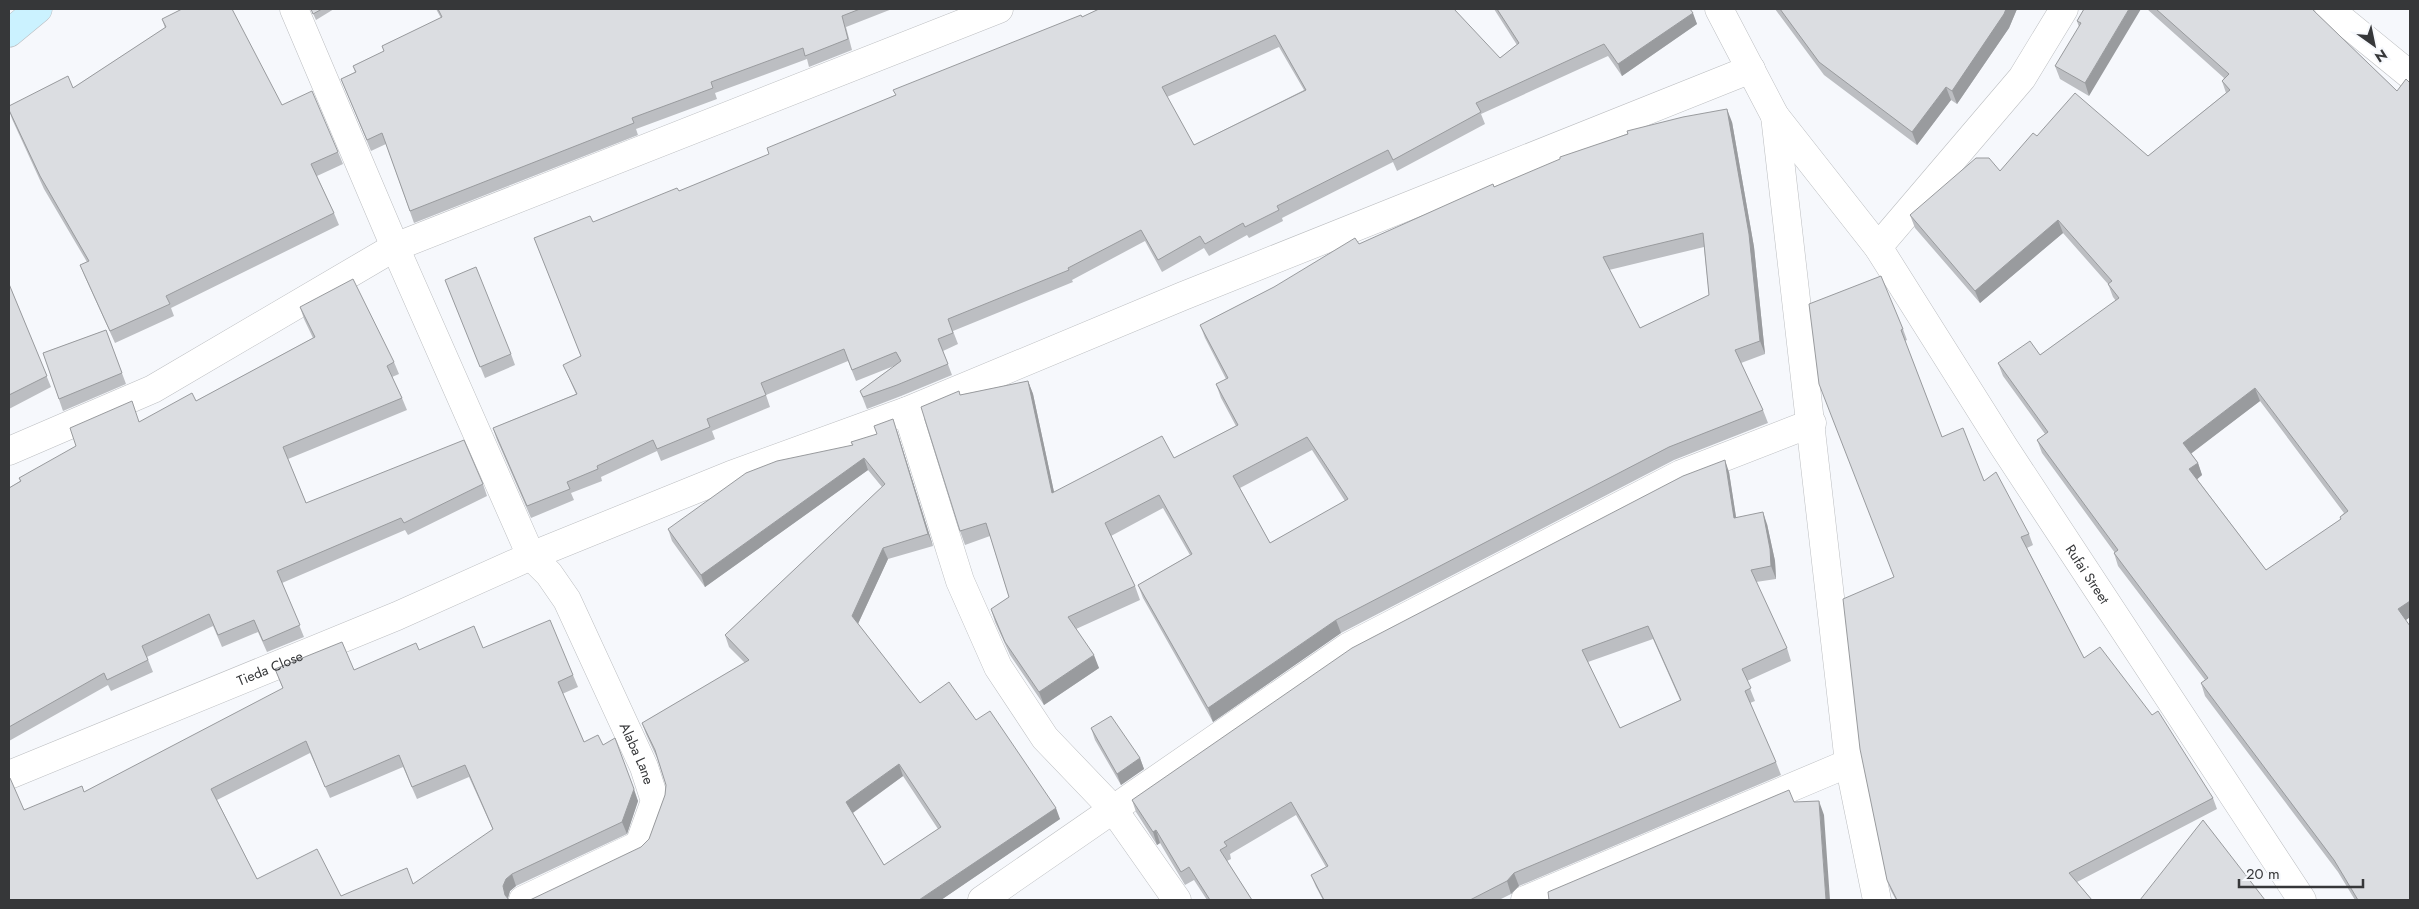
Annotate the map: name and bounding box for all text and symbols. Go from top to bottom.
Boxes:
north arrow [2349,20,2399,70]
text: N [2371,44,2391,67]
street label: Rufai Street [2061,541,2115,608]
street label: Tieda Close [234,646,306,691]
street label: Alaba Lane [615,719,659,787]
scale bar [2239,856,2363,888]
text: 20 m [2246,863,2280,885]

